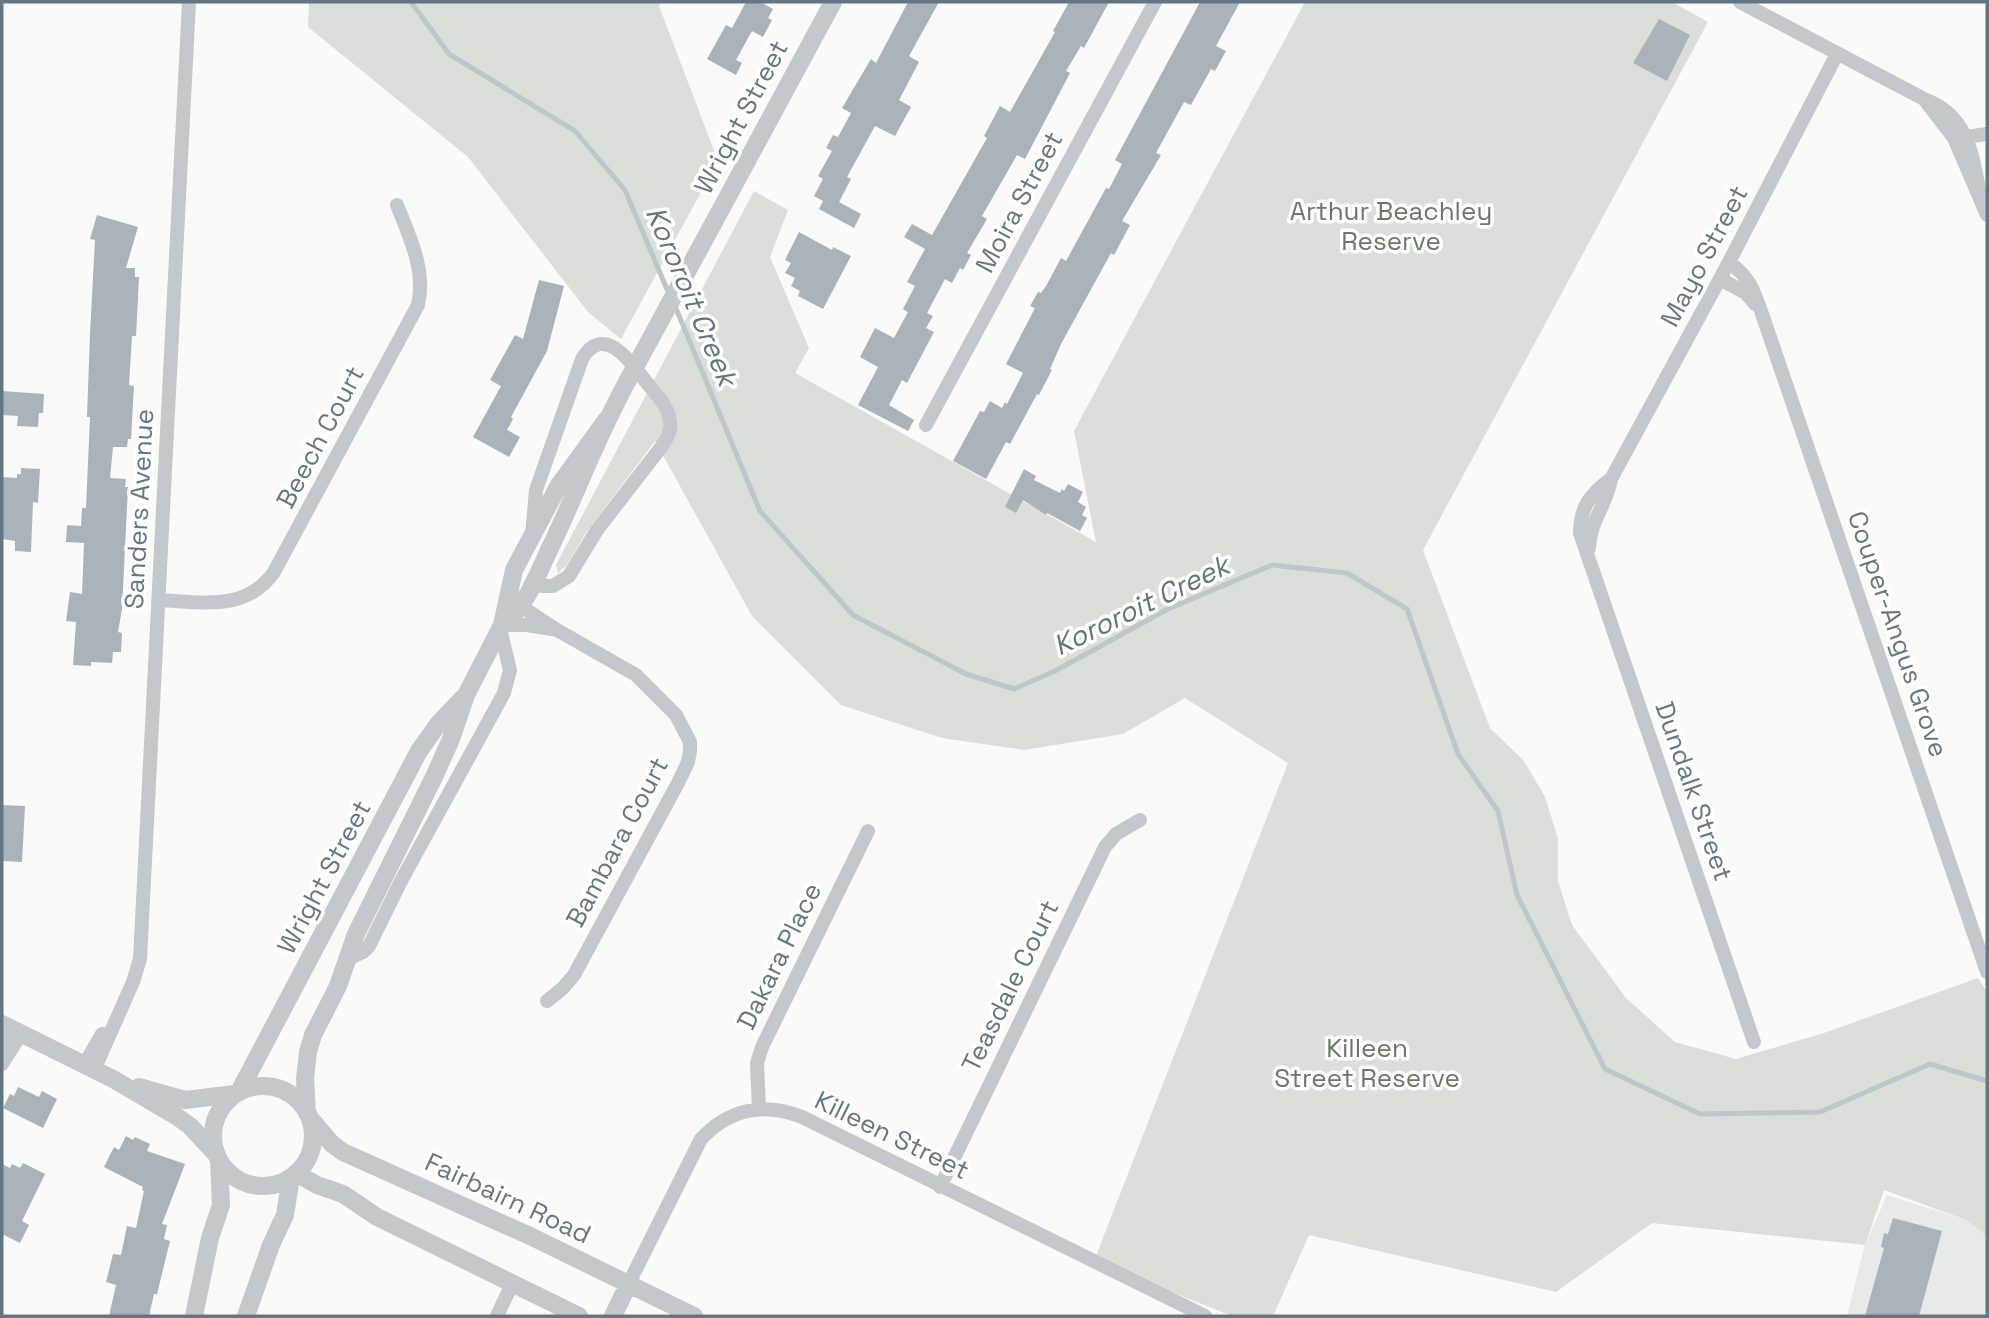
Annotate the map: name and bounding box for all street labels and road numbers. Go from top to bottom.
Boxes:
street label: Wright Street [686,34,796,200]
street label: Moira Street [968,125,1070,279]
street label: Mayo Street [1653,179,1755,333]
street label: Beech Court [268,360,372,514]
street label: Sanders Avenue [117,408,161,610]
street label: Couper-Angus Grove [1840,507,1956,761]
street label: Dundalk Street [1647,697,1741,885]
street label: Bambara Court [558,751,676,933]
street label: Wright Street [269,794,379,960]
street label: Dakara Place [729,877,829,1035]
street label: Teasdale Court [954,894,1066,1078]
street label: Killeen Street [809,1083,975,1187]
street label: Fairbairn Road [420,1145,596,1251]

